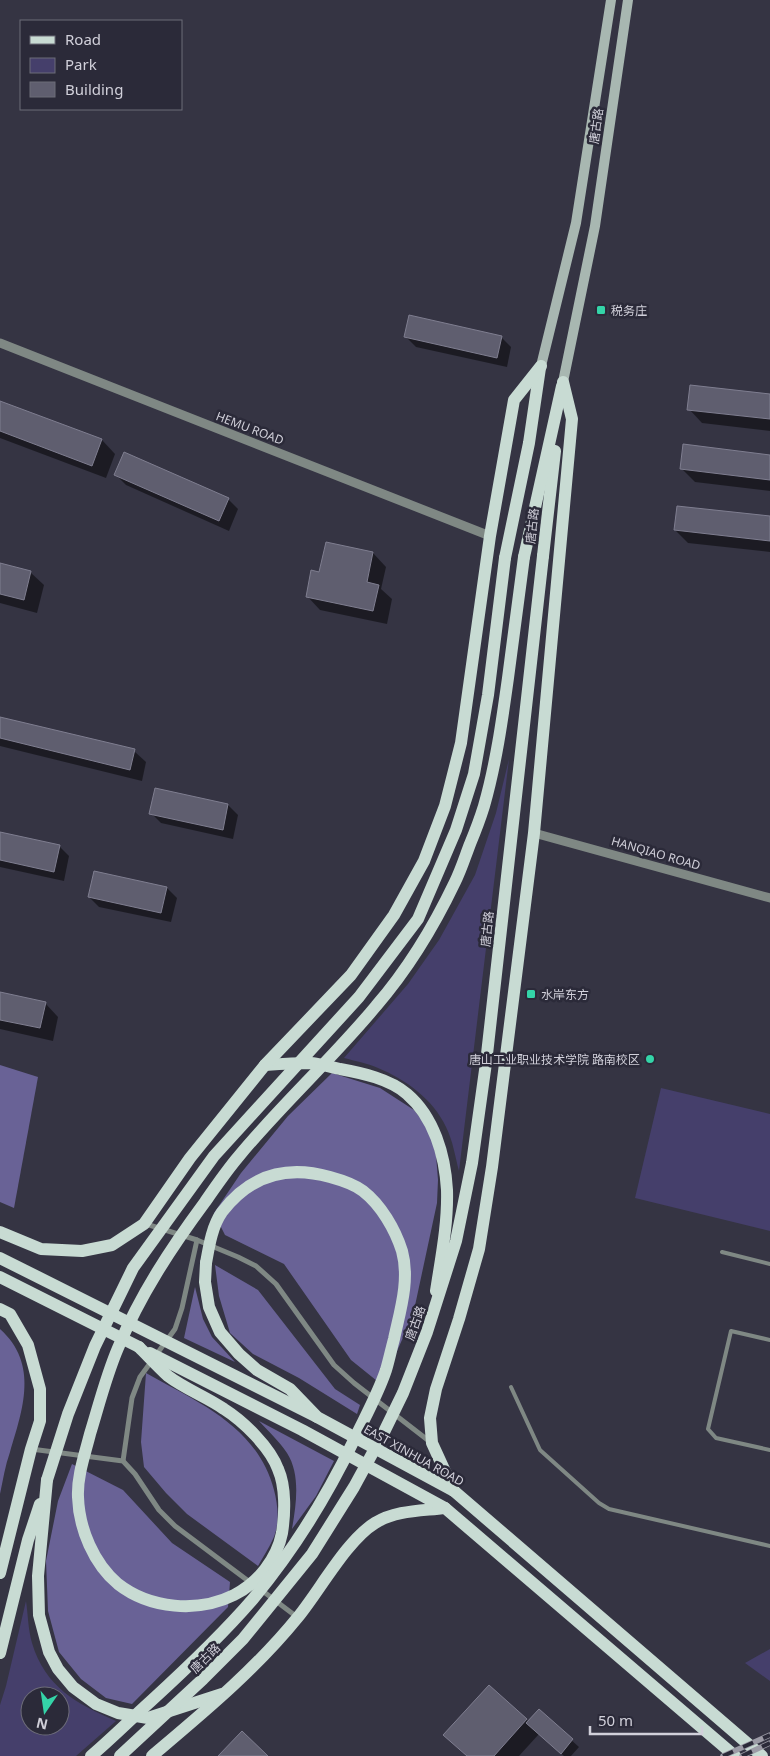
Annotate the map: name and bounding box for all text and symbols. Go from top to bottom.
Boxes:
legend [20,20,182,110]
text: Road [65,29,101,49]
text: Park [65,54,97,74]
text: Building [65,79,123,99]
street label: 唐古路 [585,107,607,145]
place label: 税务庄 [611,302,647,319]
marker: 税务庄 [595,304,607,316]
street label: HEMU ROAD [214,407,287,449]
street label: 唐古路 [522,507,542,545]
street label: HANQIAO ROAD [609,832,703,874]
street label: 唐古路 [477,910,497,948]
place label: 水岸东方 [541,986,589,1003]
marker: 水岸东方 [525,988,537,1000]
place label: 唐山工业职业技术学院 路南校区 [469,1051,640,1068]
marker: 唐山工业职业技术学院 路南校区 [644,1053,656,1065]
street label: 唐古路 [401,1303,429,1343]
street label: EAST XINHUA ROAD [361,1420,467,1490]
street label: 唐古路 [186,1639,224,1677]
north arrow [20,1686,70,1736]
scale bar [590,1704,702,1736]
text: 50 m [598,1710,633,1730]
text: N [34,1714,50,1735]

